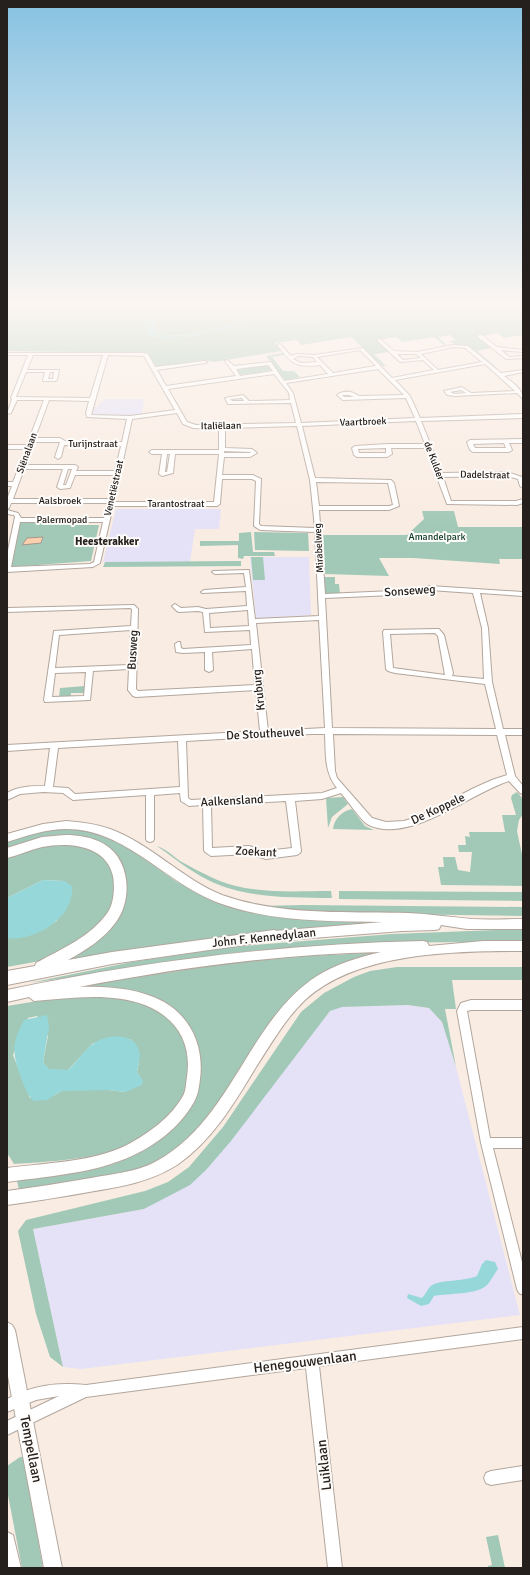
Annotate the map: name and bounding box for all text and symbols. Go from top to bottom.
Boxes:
street label: Vaartbroek [339,415,387,429]
street label: Italiëlaan [201,420,241,432]
street label: Siënalaan [14,431,40,475]
street label: Turijnstraat [68,438,118,450]
street label: de Kulder [421,440,447,482]
street label: Venetiëstraat [102,458,126,517]
street label: Dadelstraat [460,469,510,481]
street label: Aalsbroek [39,495,81,507]
street label: Tarantostraat [147,498,205,510]
street label: Palermopad [37,514,87,526]
street label: Mirabelweg [312,523,326,573]
park label: Amandelpark [409,531,465,543]
district label: Heesterakker [75,535,140,548]
street label: Sonseweg [384,582,436,600]
street label: Busweg [124,630,142,670]
street label: Kruburg [249,668,269,712]
street label: De Stoutheuvel [226,724,305,744]
street label: De Koppele [409,790,467,828]
street label: Aalkensland [200,792,264,810]
street label: Zoekant [235,843,277,861]
street label: John F. Kennedylaan [211,925,317,951]
street label: Henegouwenlaan [252,1347,358,1377]
street label: Tempellaan [16,1414,46,1484]
street label: Luiklaan [313,1439,335,1491]

